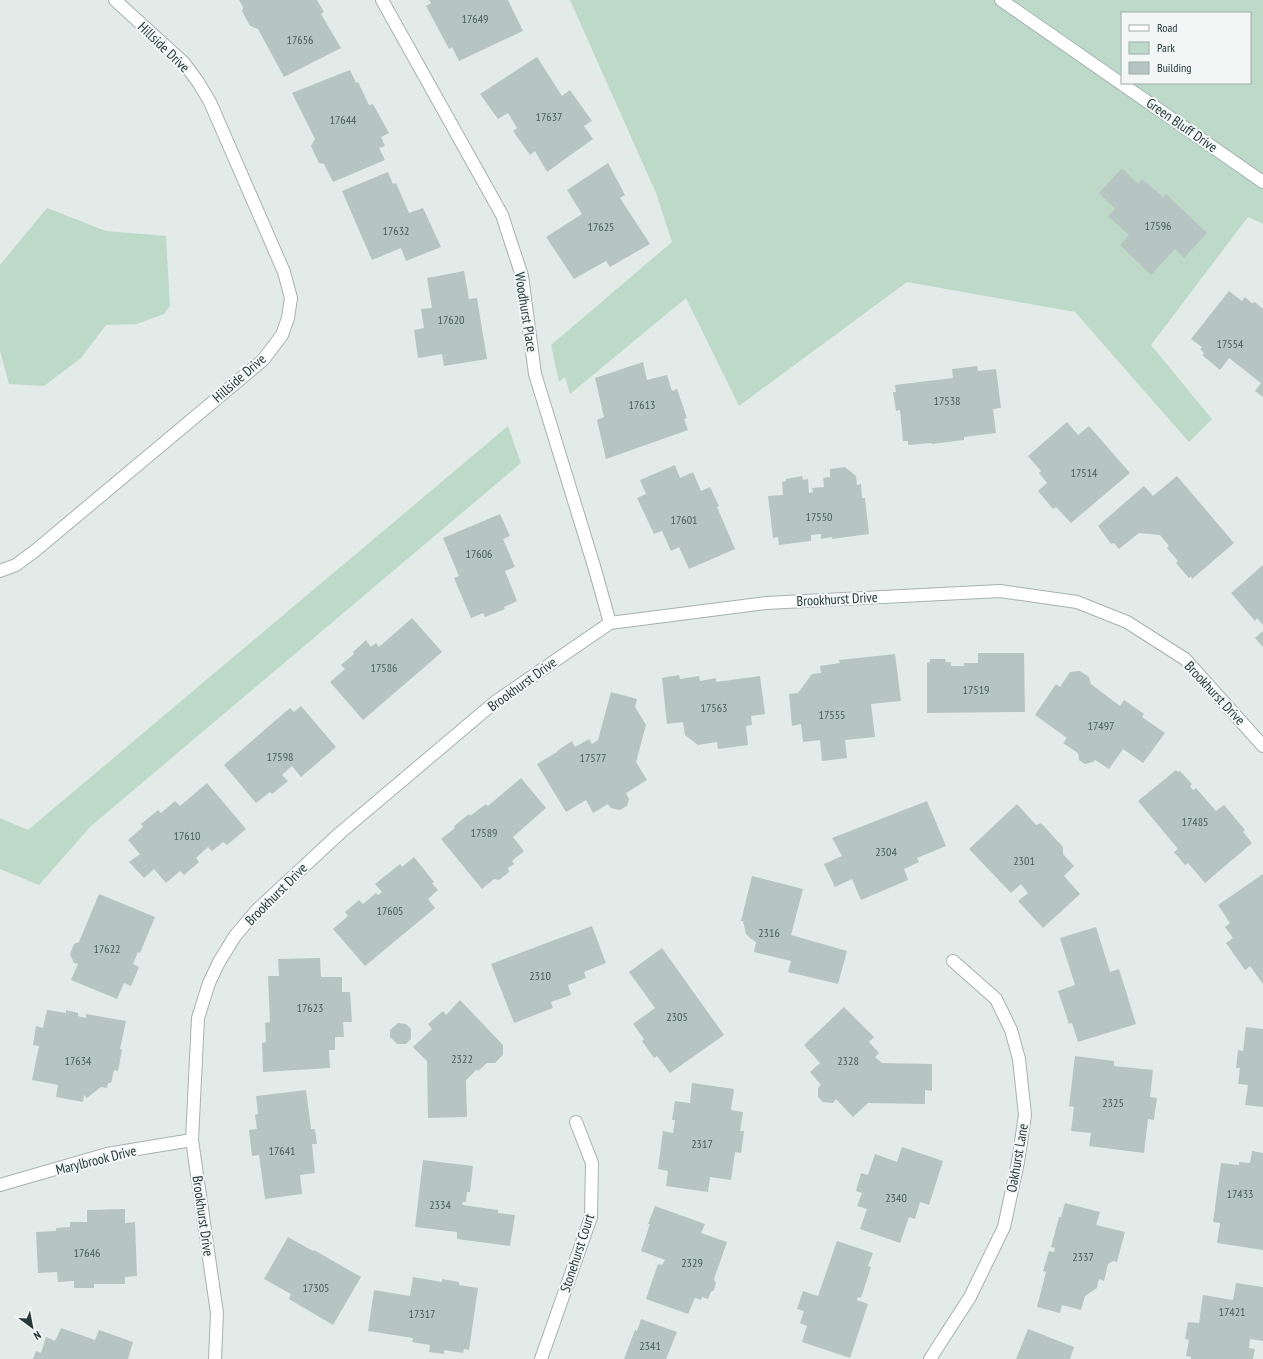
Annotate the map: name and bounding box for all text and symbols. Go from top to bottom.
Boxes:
house number: 17649 [461,11,489,26]
legend [1121,12,1251,84]
street label: Hillside Drive [134,18,194,76]
text: Road [1157,20,1177,35]
house number: 17656 [286,32,314,47]
text: Park [1157,40,1175,55]
text: Building [1157,60,1192,75]
street label: Green Bluff Drive [1143,94,1221,156]
house number: 17637 [535,109,563,124]
house number: 17644 [329,112,357,127]
house number: 17596 [1144,218,1172,233]
house number: 17625 [587,219,615,234]
house number: 17632 [382,223,410,238]
street label: Woodhurst Place [511,271,541,353]
house number: 17620 [437,312,465,327]
house number: 17554 [1216,336,1244,351]
street label: Hillside Drive [209,350,270,406]
house number: 17538 [933,393,961,408]
house number: 17613 [628,397,656,412]
house number: 17514 [1070,465,1098,480]
house number: 17550 [805,509,833,524]
house number: 17601 [670,512,698,527]
house number: 17606 [465,546,493,561]
street label: Brookhurst Drive [796,588,878,610]
street label: Brookhurst Drive [484,653,560,715]
street label: Brookhurst Drive [1181,657,1249,729]
house number: 17586 [370,660,398,675]
house number: 17519 [962,682,990,697]
house number: 17563 [700,700,728,715]
house number: 17555 [818,707,846,722]
house number: 17497 [1087,718,1115,733]
house number: 17598 [266,749,294,764]
house number: 17577 [579,750,607,765]
house number: 17485 [1181,814,1209,829]
house number: 17589 [470,825,498,840]
house number: 17610 [173,828,201,843]
house number: 2304 [875,844,897,859]
house number: 2301 [1013,853,1035,868]
street label: Brookhurst Drive [241,859,311,929]
house number: 17605 [376,903,404,918]
house number: 2316 [758,925,780,940]
house number: 17622 [93,941,121,956]
house number: 2310 [529,968,551,983]
house number: 17623 [296,1000,324,1015]
house number: 2305 [666,1009,688,1024]
house number: 2322 [451,1051,473,1066]
house number: 17634 [64,1053,92,1068]
house number: 2328 [837,1053,859,1068]
house number: 2325 [1102,1095,1124,1110]
street label: Oakhurst Lane [1002,1122,1032,1194]
house number: 2317 [691,1136,713,1151]
street label: Marylbrook Drive [54,1141,138,1179]
house number: 17641 [268,1143,296,1158]
street label: Brookhurst Drive [188,1175,218,1258]
house number: 17433 [1226,1186,1254,1201]
house number: 2340 [885,1190,907,1205]
house number: 2334 [429,1197,451,1212]
street label: Stonehurst Court [556,1211,598,1295]
house number: 17646 [73,1245,101,1260]
house number: 2337 [1072,1249,1094,1264]
house number: 2329 [681,1255,703,1270]
house number: 17305 [302,1280,330,1295]
house number: 17421 [1218,1304,1246,1319]
house number: 17317 [408,1306,436,1321]
north arrow [12,1307,52,1347]
text: N [31,1328,44,1343]
house number: 2341 [639,1338,661,1353]

